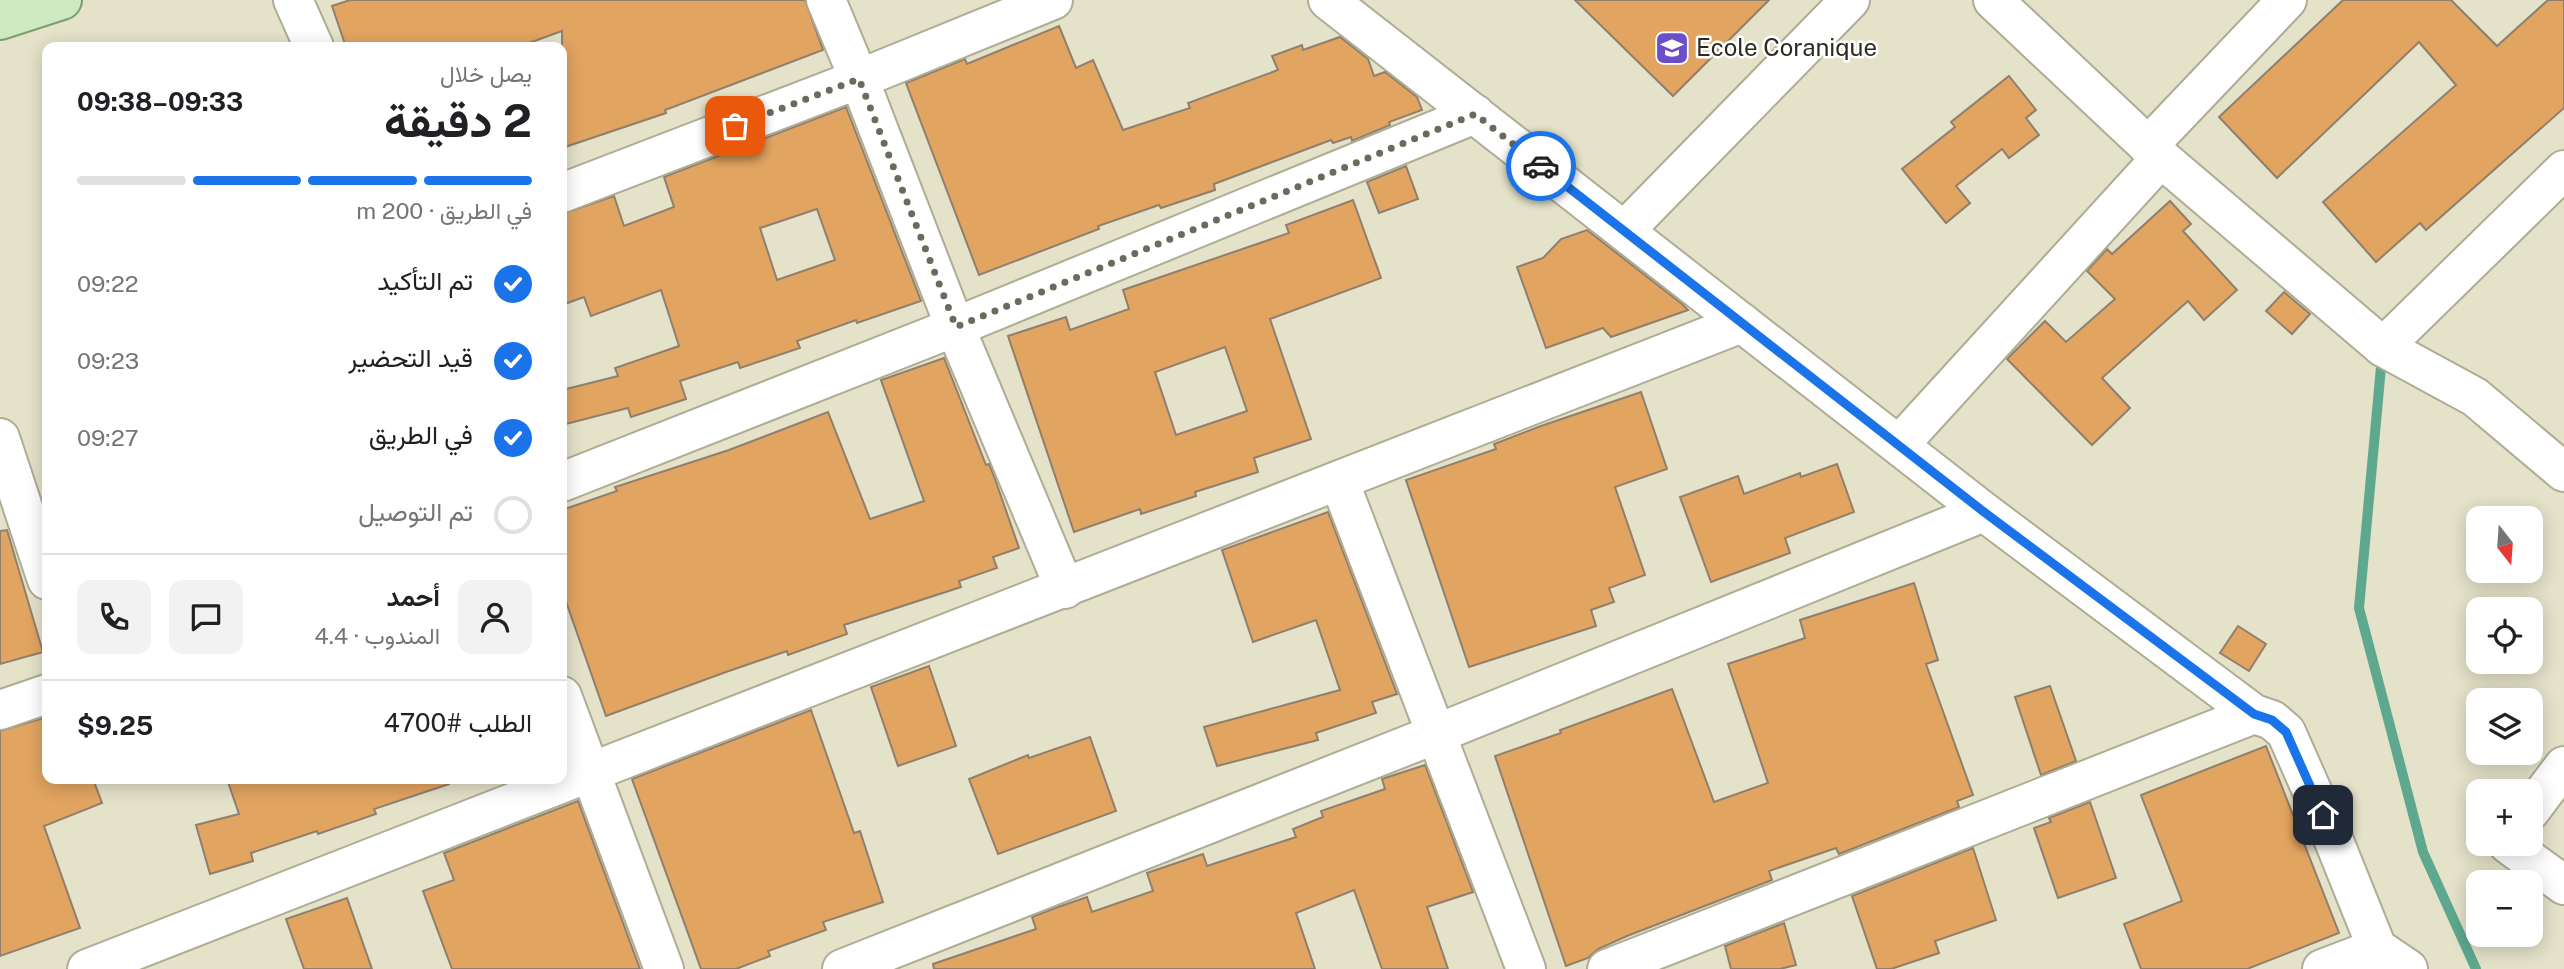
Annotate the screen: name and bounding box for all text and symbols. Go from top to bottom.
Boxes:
school or university icon: Ecole Coranique [1653,29,1691,67]
place label: Ecole Coranique [1696,33,1877,61]
text: يصل خلال [440,60,532,87]
text: 09:33–09:38 [77,86,243,117]
text: 2 دقيقة [384,93,532,147]
pin [705,96,765,156]
icon: bag [716,107,754,145]
courier [1506,131,1576,201]
icon: car [1522,147,1560,185]
text: في الطريق · 200 m [356,197,532,224]
text: تم التأكيد [377,265,473,296]
icon: check [494,265,532,303]
text: 09:22 [77,270,138,297]
text: قيد التحضير [348,342,473,373]
icon: check [494,342,532,380]
text: 09:23 [77,347,139,374]
text: في الطريق [369,419,473,450]
icon: check [494,419,532,457]
text: 09:27 [77,424,138,451]
text: تم التوصيل [358,496,473,527]
north arrow [2466,506,2543,583]
map controls [2466,506,2543,947]
button: phone [77,580,151,654]
button: chat [169,580,243,654]
button: person [458,580,532,654]
text: أحمد [387,581,440,612]
button: locate [2466,597,2543,674]
text: المندوب · 4.4 [314,622,440,649]
button: layers [2466,688,2543,765]
text: الطلب #4700 [383,707,532,738]
text: $9.25 [77,710,153,741]
button: + [2466,779,2543,856]
pin [2293,785,2353,845]
icon: home [2304,796,2342,834]
button: − [2466,870,2543,947]

